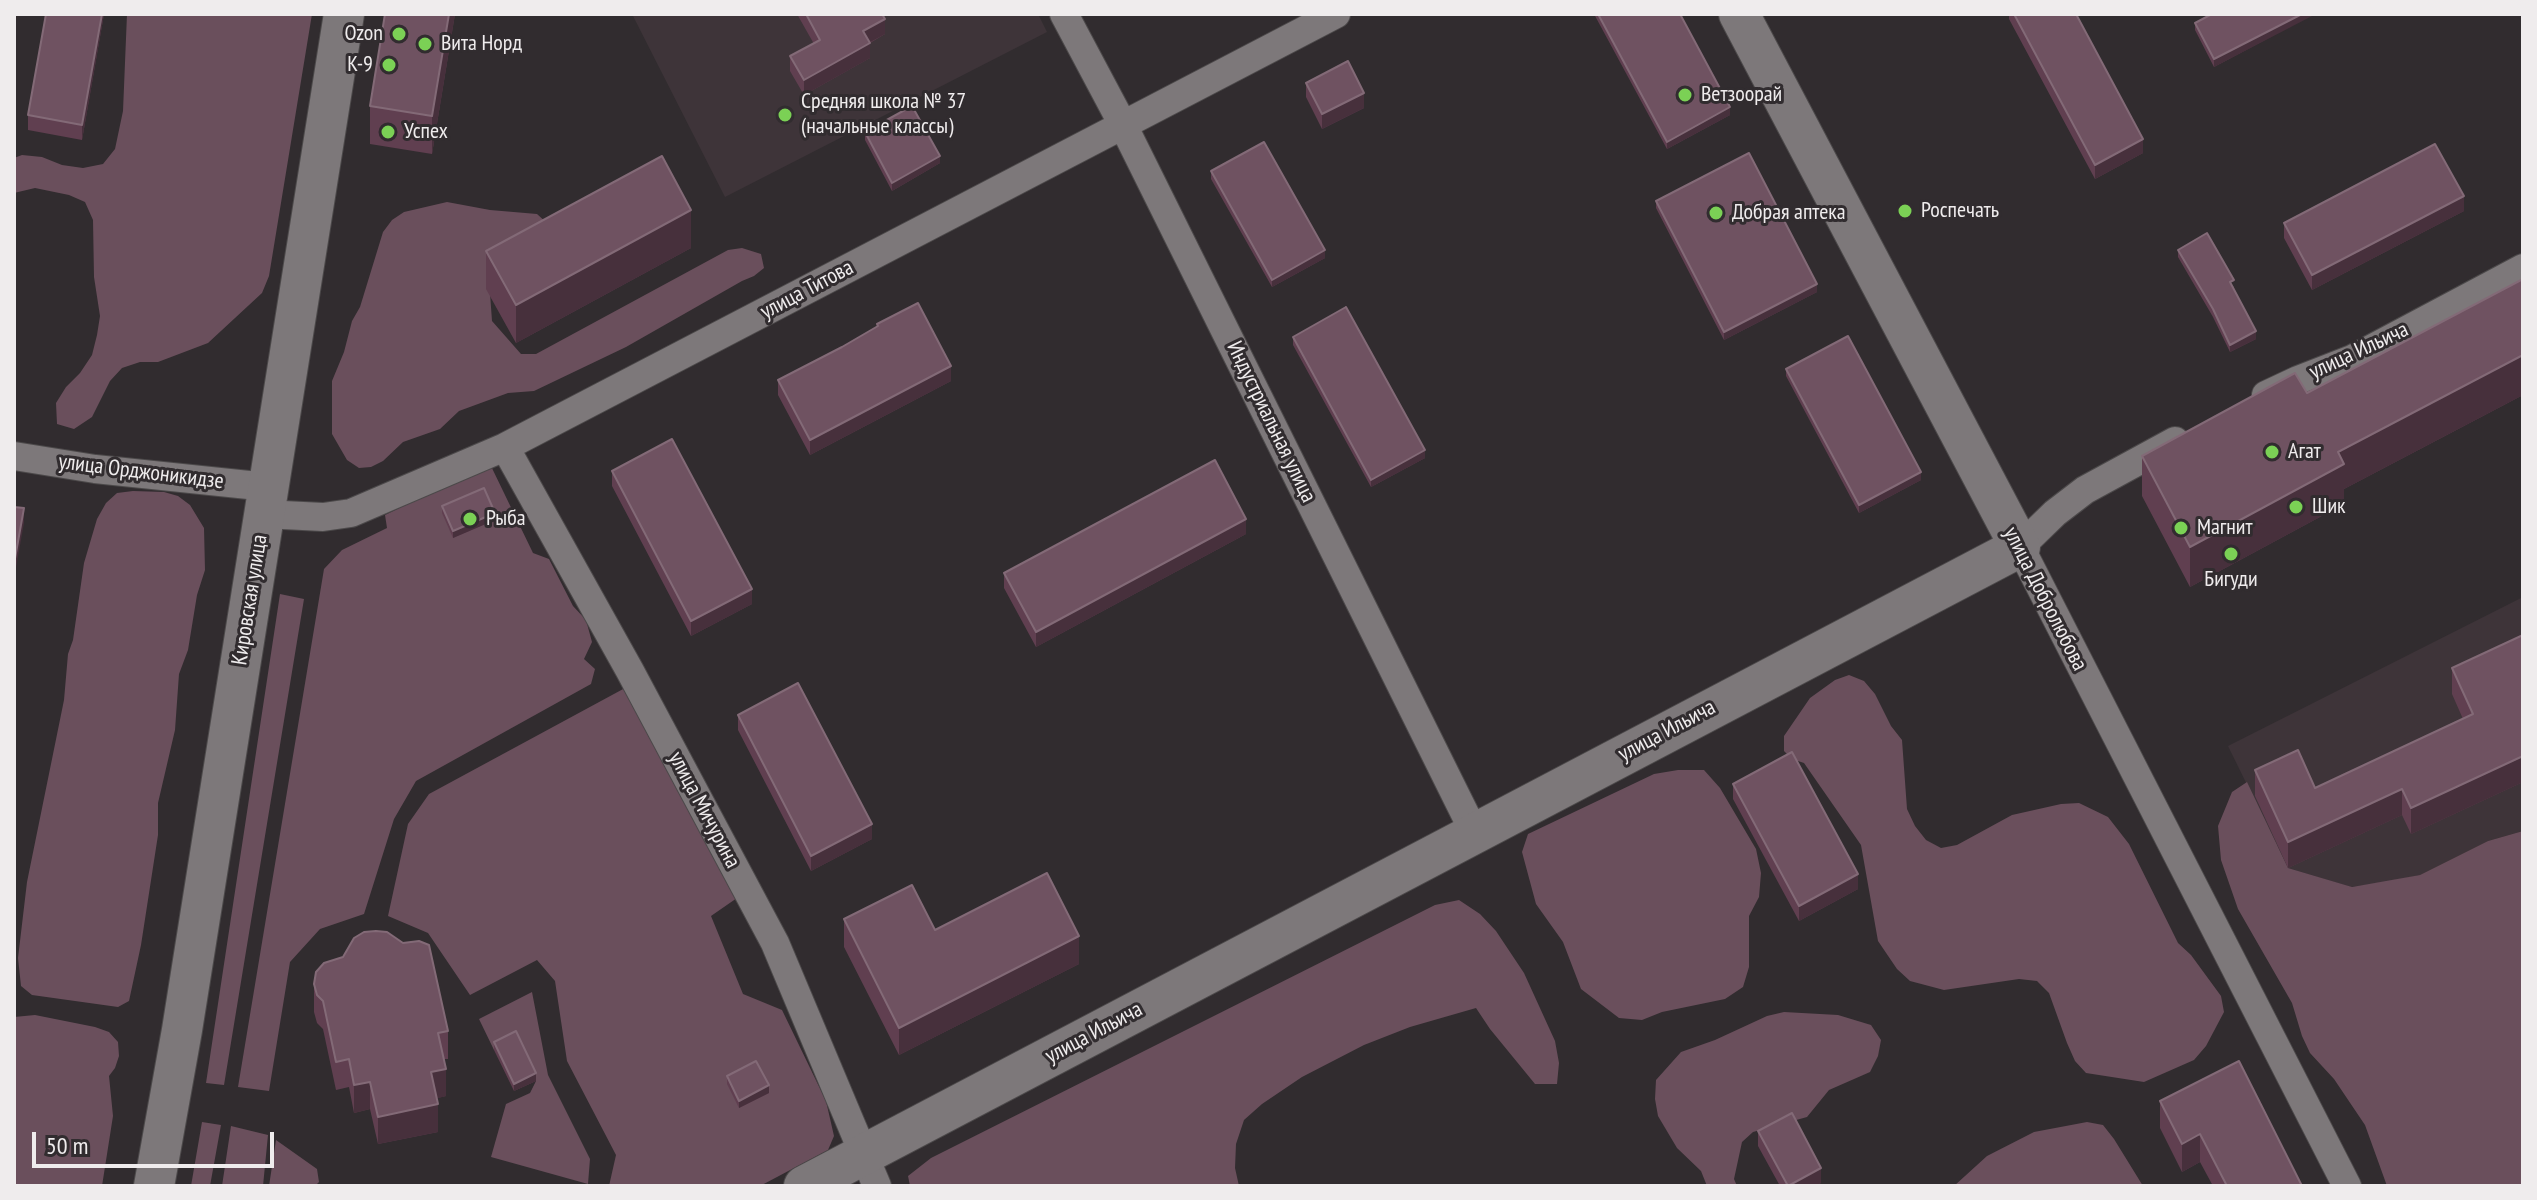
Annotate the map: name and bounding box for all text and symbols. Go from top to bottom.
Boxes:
place label: Ozon [344,21,383,47]
marker: Ozon [390,25,408,43]
place label: Вита Норд [441,31,522,57]
marker: Вита Норд [416,35,434,53]
place label: K-9 [347,52,373,78]
marker: K-9 [380,56,398,74]
place label: Ветзоорай [1701,82,1782,108]
marker: Ветзоорай [1676,86,1694,104]
place label: Средняя школа № 37 (начальные классы) [801,89,966,140]
marker: Средняя школа № 37 (начальные классы) [776,106,794,124]
place label: Успех [404,119,448,145]
marker: Успех [379,123,397,141]
place label: Роспечать [1921,198,1999,224]
place label: Добрая аптека [1732,200,1846,226]
marker: Роспечать [1896,202,1914,220]
marker: Добрая аптека [1707,204,1725,222]
street label: улица Титова [756,255,858,325]
street label: улица Ильича [2305,317,2413,385]
street label: Индустриальная улица [1221,337,1321,507]
place label: Агат [2288,439,2321,465]
marker: Агат [2263,443,2281,461]
street label: улица Орджоникидзе [57,449,225,495]
place label: Шик [2312,494,2346,520]
marker: Шик [2287,498,2305,516]
place label: Рыба [486,506,526,532]
marker: Рыба [461,510,479,528]
place label: Магнит [2197,515,2253,541]
marker: Магнит [2172,519,2190,537]
street label: улица Добролюбова [1997,523,2093,675]
street label: Кировская улица [227,533,273,667]
marker: Бигуди [2222,545,2240,563]
place label: Бигуди [2204,567,2258,593]
street label: улица Ильича [1614,694,1720,768]
street label: улица Мичурина [662,747,746,873]
street label: улица Ильича [1041,996,1147,1070]
scale bar [36,1116,278,1166]
text: 50 m [46,1130,88,1161]

